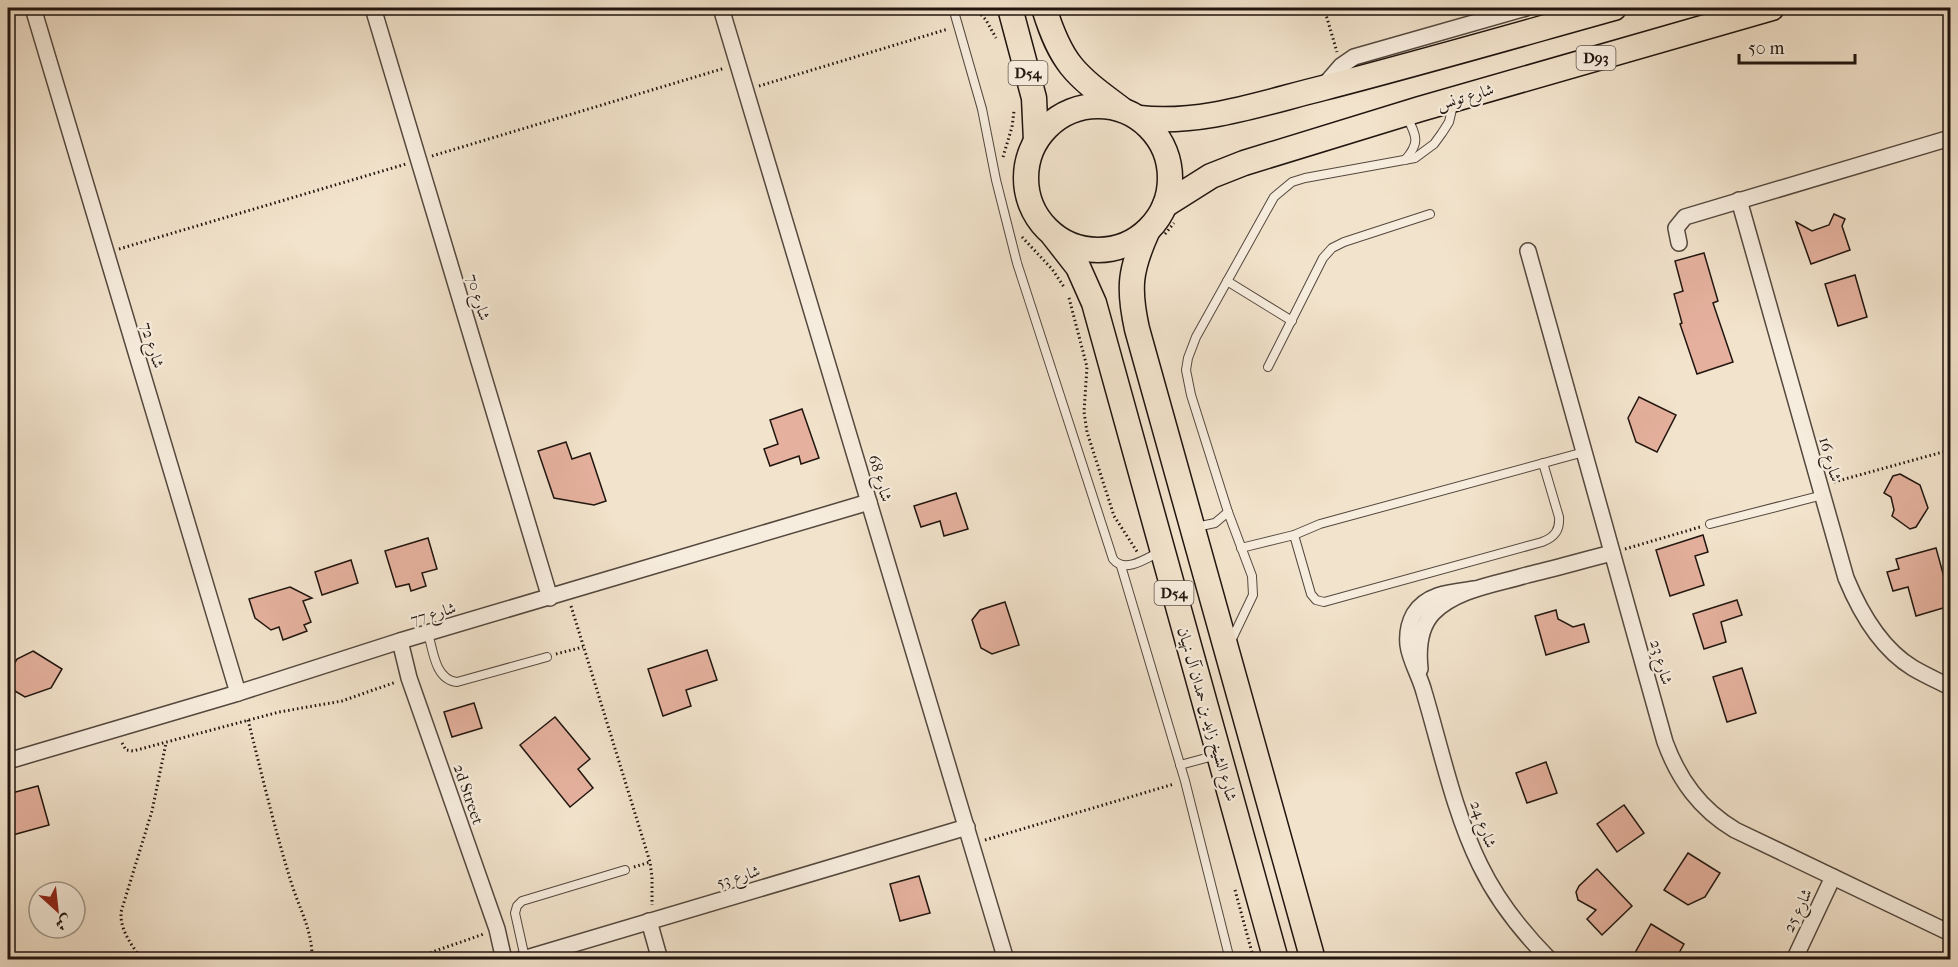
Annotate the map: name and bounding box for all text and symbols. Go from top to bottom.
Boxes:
scale bar [1739,27,1854,65]
text: 50 m [1748,38,1785,59]
road number: D93 [1576,46,1616,70]
road number: D54 [1008,61,1048,85]
street label: شارع تونس [1434,79,1497,118]
street label: شارع 70 [459,272,495,324]
street label: شارع 72 [133,320,168,372]
street label: شارع 16 [1811,435,1846,485]
street label: شارع 68 [861,452,897,505]
road number: D54 [1154,581,1194,605]
street label: شارع 77 [408,598,459,633]
street label: شارع الشيخ زايد بن حمدان آل نهيان [1169,625,1241,805]
street label: شارع 23 [1642,637,1677,688]
street label: 2d Street [449,761,488,827]
street label: شارع 24 [1462,798,1501,852]
street label: شارع 53 [714,861,763,896]
north arrow [27,880,87,940]
street label: شارع 25 [1779,885,1820,937]
text: ش [52,911,75,935]

